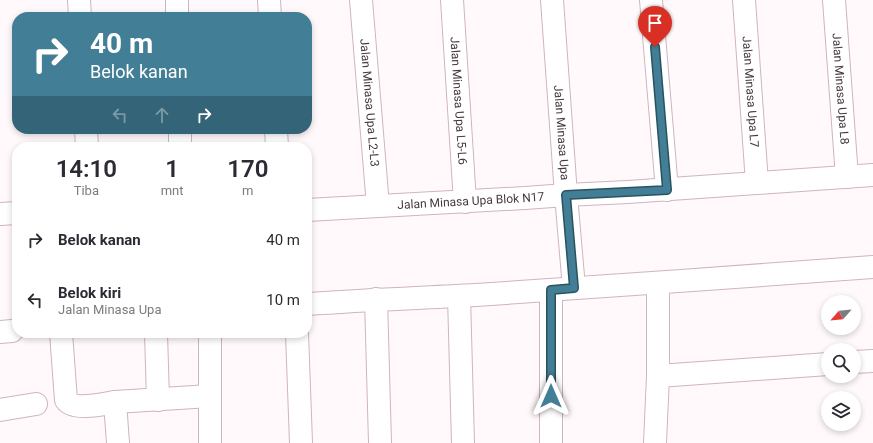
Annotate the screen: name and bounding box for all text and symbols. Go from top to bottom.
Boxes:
pin [638,6,672,47]
icon: arrive [644,12,666,34]
text: 40 m [90,27,153,60]
icon: right [24,28,76,80]
street label: Jalan Minasa Upa L8 [829,32,852,145]
street label: Jalan Minasa Upa L5-L6 [447,36,470,166]
street label: Jalan Minasa Upa L7 [740,36,761,148]
street label: Jalan Minasa Upa L2-L3 [357,38,382,167]
text: Belok kanan [90,61,188,82]
street label: Jalan Minasa Upa [551,84,572,181]
icon: left [109,104,131,126]
icon: ahead [151,104,173,126]
icon: right [193,104,215,126]
text: 14:10 [56,155,117,183]
text: 1 [165,155,179,183]
text: 170 [227,155,268,183]
text: Tiba [74,183,99,198]
text: mnt [161,183,184,198]
text: m [242,183,253,198]
street label: Jalan Minasa Upa Blok N17 [397,190,545,212]
icon: right [24,229,46,251]
text: Belok kanan [58,231,141,249]
text: 40 m [266,231,300,249]
text: Belok kiri [58,284,121,302]
icon: left [24,289,46,311]
text: 10 m [266,291,300,309]
north arrow [821,295,861,335]
map controls [821,295,861,431]
text: Jalan Minasa Upa [58,302,161,317]
button: search [821,343,861,383]
position arrow [530,375,572,417]
button: layers [821,391,861,431]

